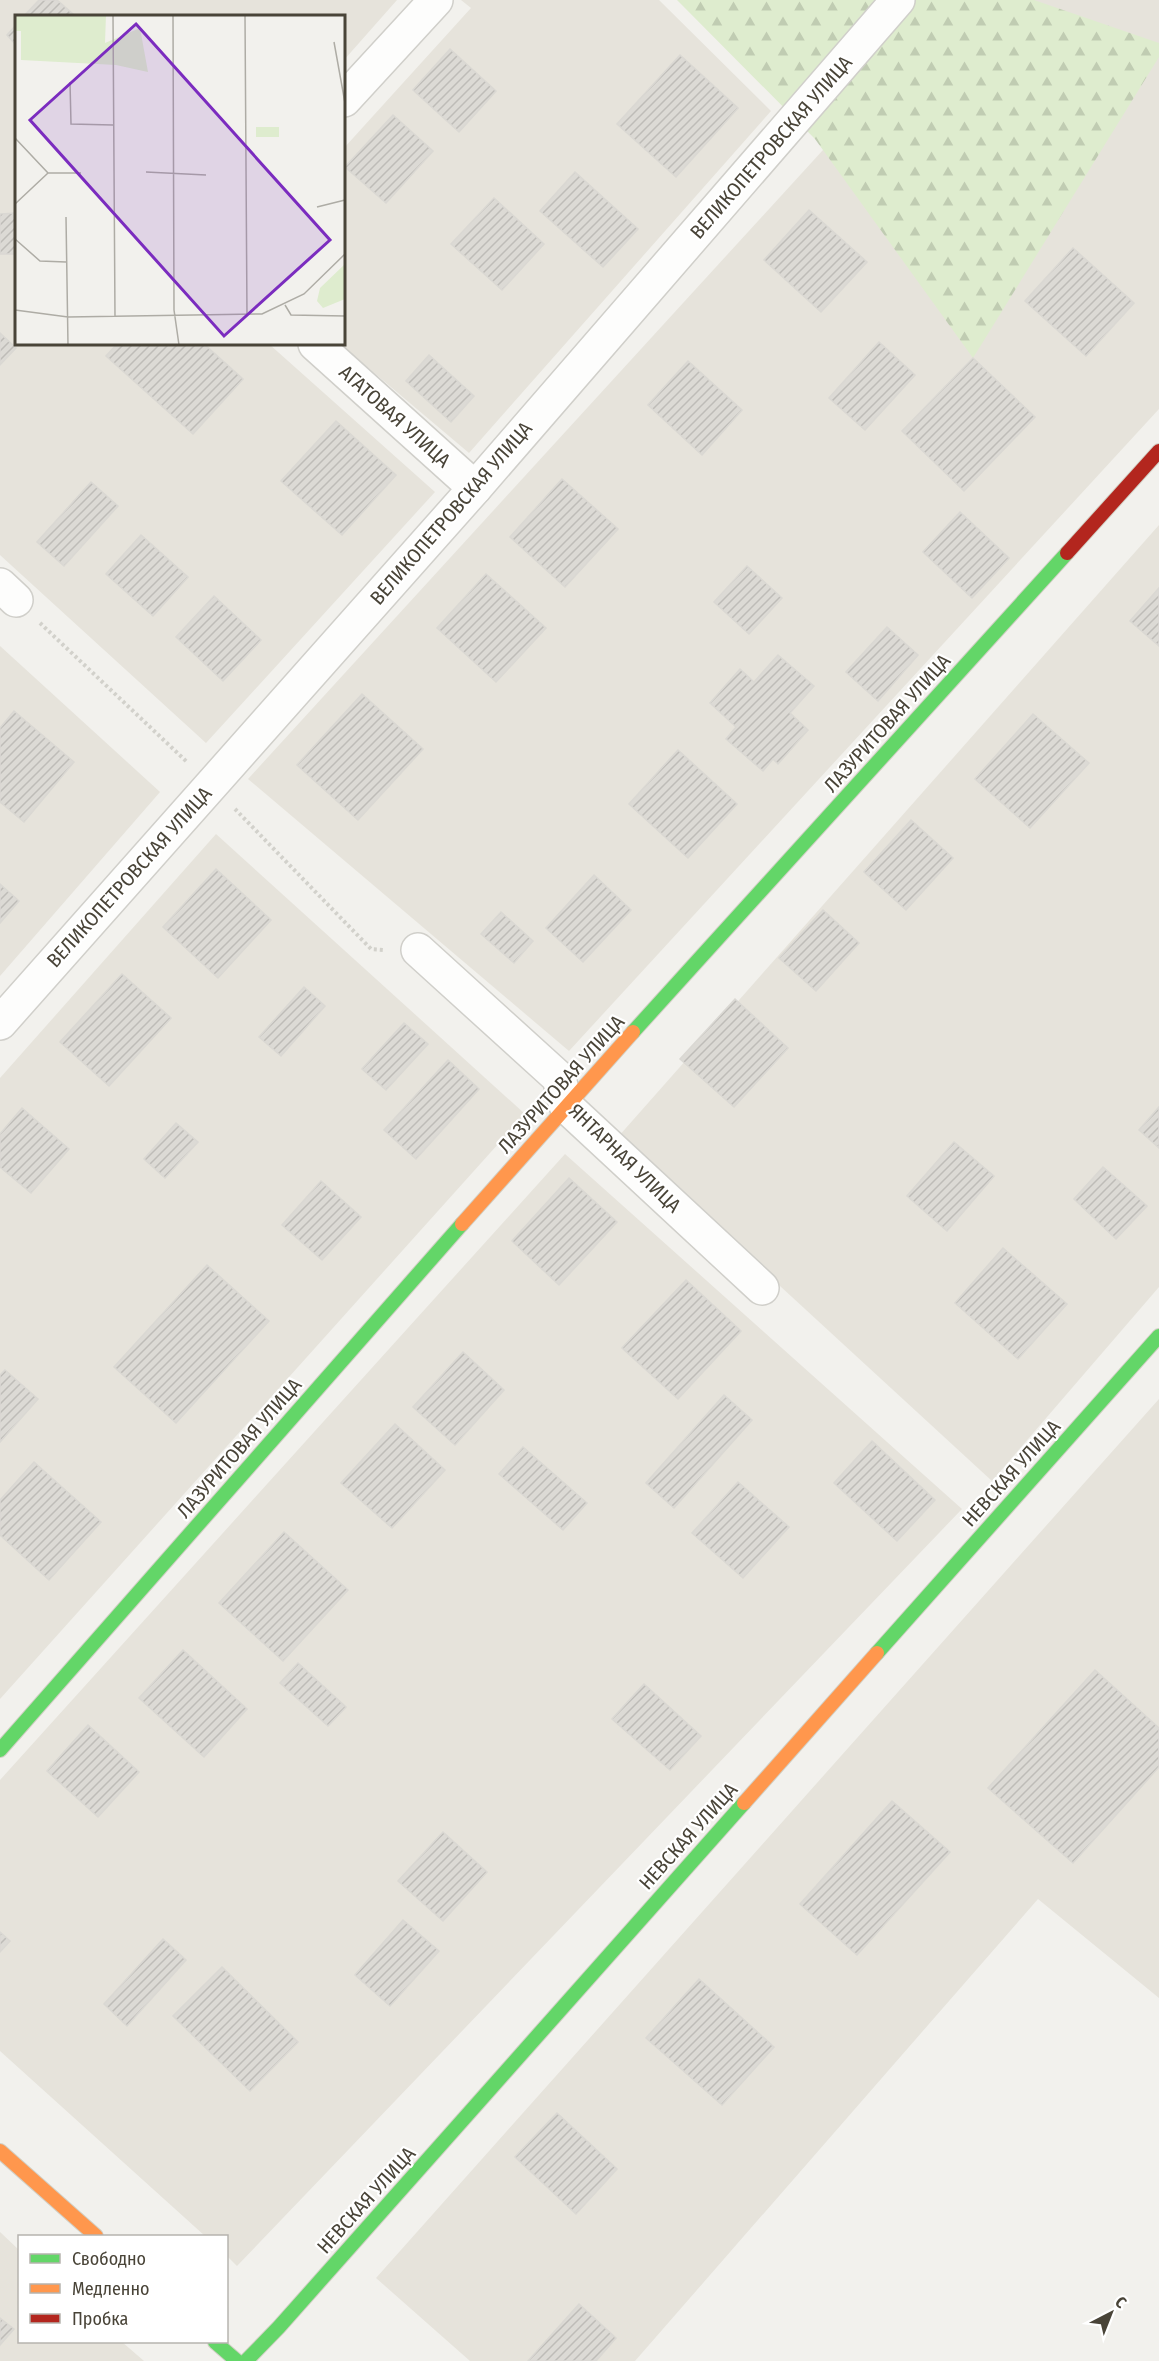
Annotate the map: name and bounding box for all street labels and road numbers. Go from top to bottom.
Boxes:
street label: ВЕЛИКОПЕТРОВСКАЯ УЛИЦА [685,50,857,243]
street label: АГАТОВАЯ УЛИЦА [335,360,456,472]
street label: ВЕЛИКОПЕТРОВСКАЯ УЛИЦА [365,416,537,609]
street label: ЛАЗУРИТОВАЯ УЛИЦА [819,649,956,797]
street label: ВЕЛИКОПЕТРОВСКАЯ УЛИЦА [42,781,217,972]
street label: ЛАЗУРИТОВАЯ УЛИЦА [493,1010,630,1158]
street label: ЯНТАРНАЯ УЛИЦА [564,1099,686,1218]
street label: ЛАЗУРИТОВАЯ УЛИЦА [172,1373,307,1523]
street label: НЕВСКАЯ УЛИЦА [957,1414,1065,1531]
street label: НЕВСКАЯ УЛИЦА [634,1777,742,1894]
street label: НЕВСКАЯ УЛИЦА [312,2141,420,2258]

